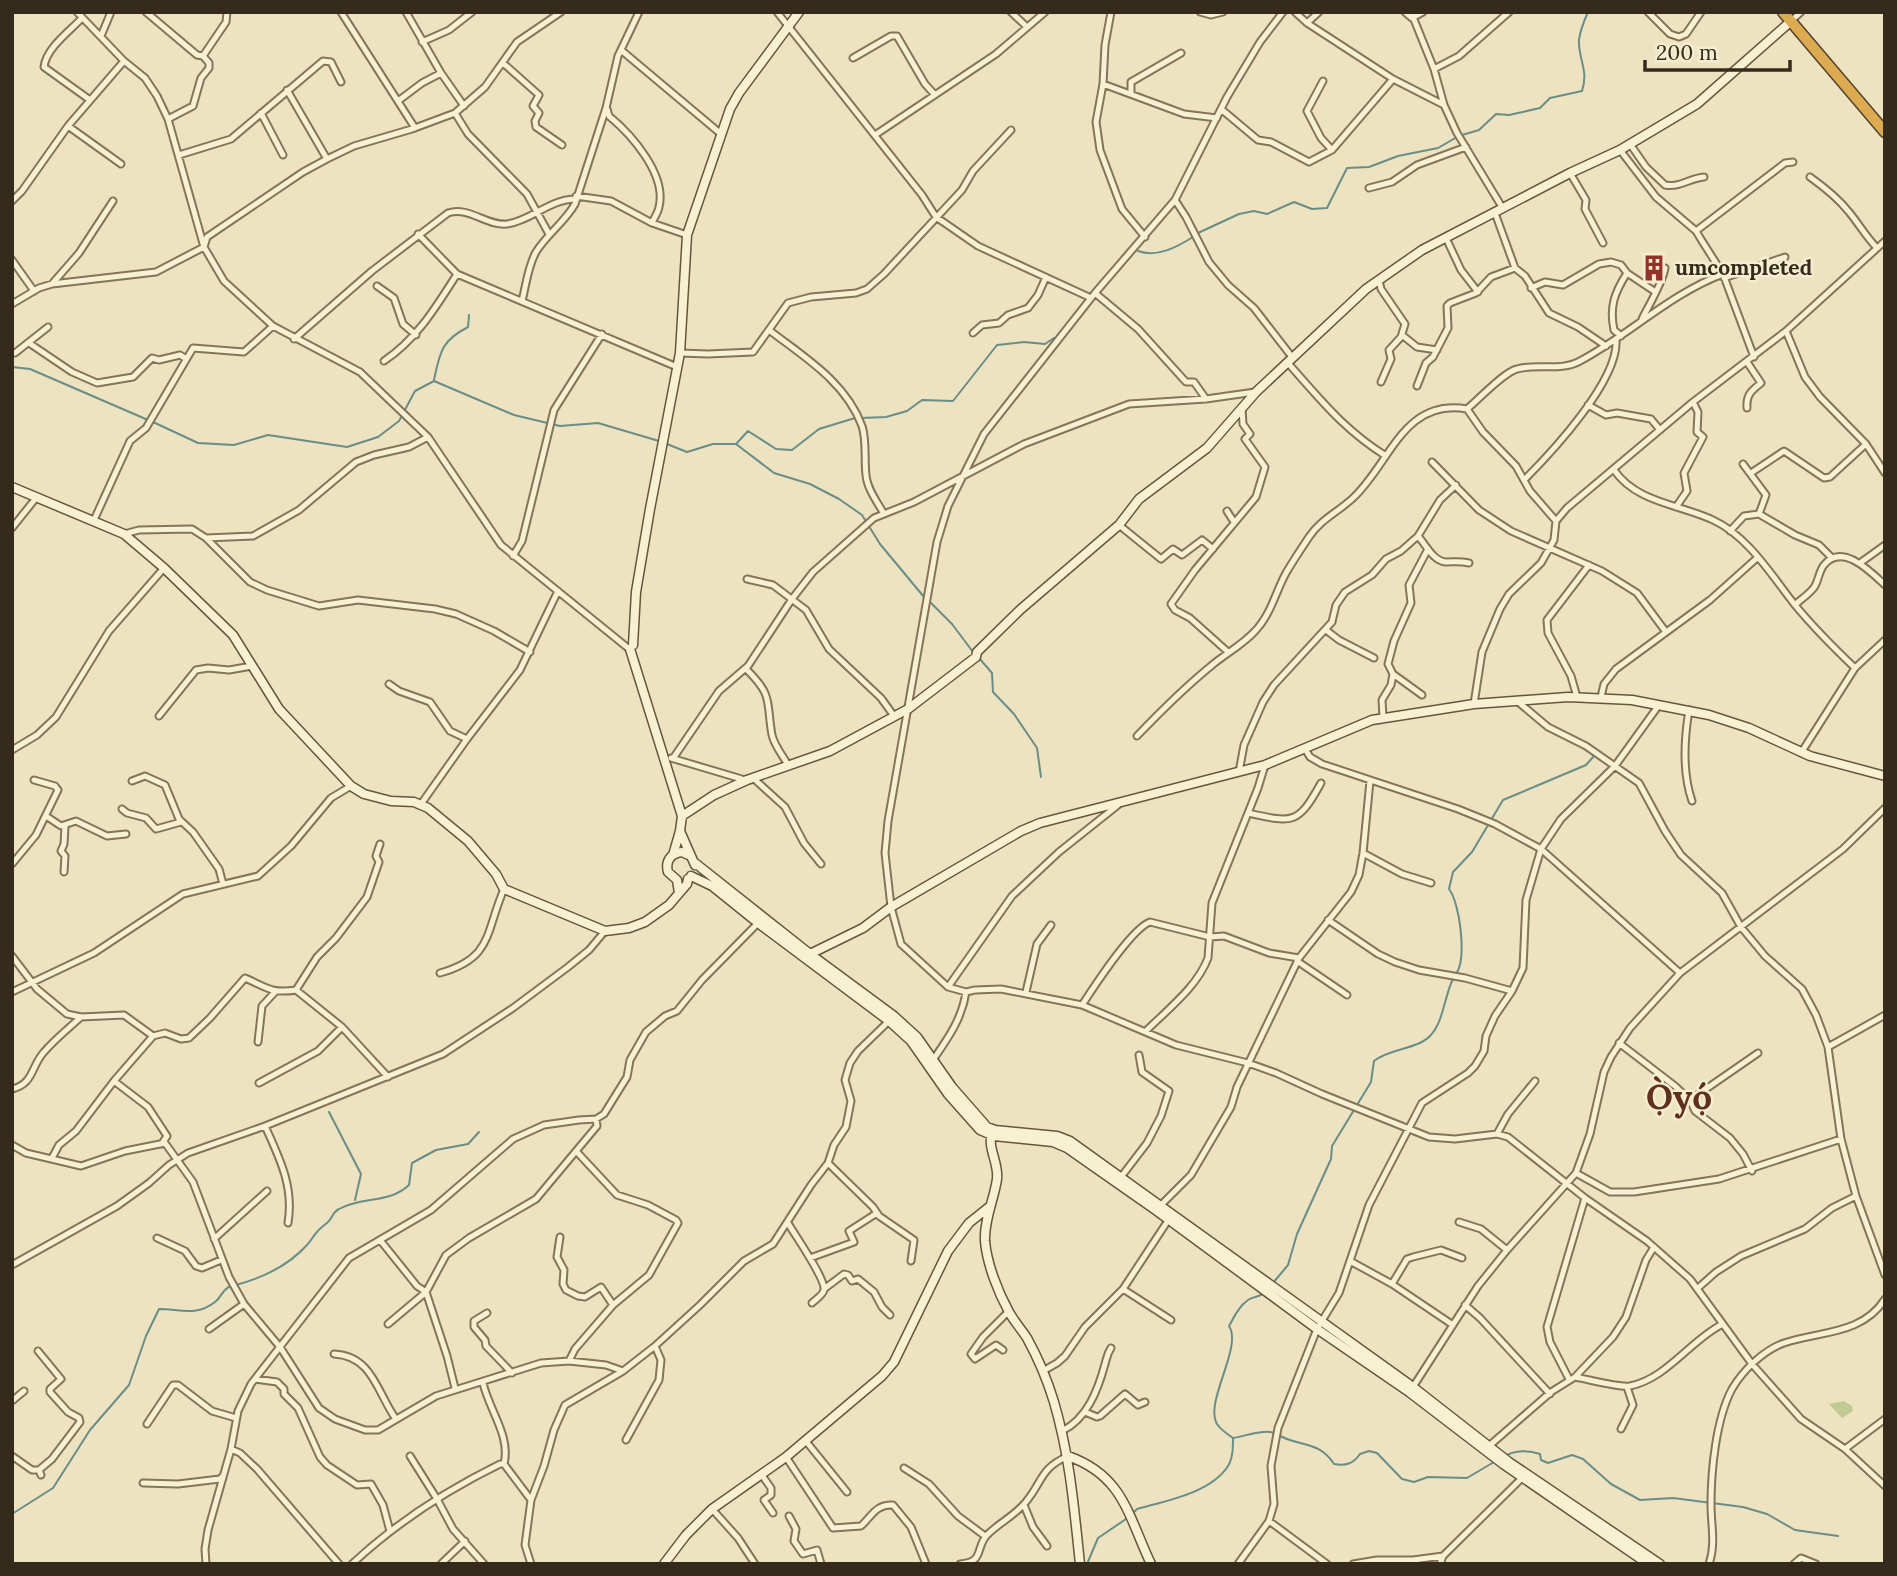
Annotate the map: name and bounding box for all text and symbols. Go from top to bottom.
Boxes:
scale bar [1645,28,1790,72]
text: 200 m [1656,39,1718,66]
building icon: umcompleted [1639,253,1669,283]
place label: umcompleted [1675,254,1812,281]
district label: Ọ̀yọ́ [1646,1074,1712,1119]

